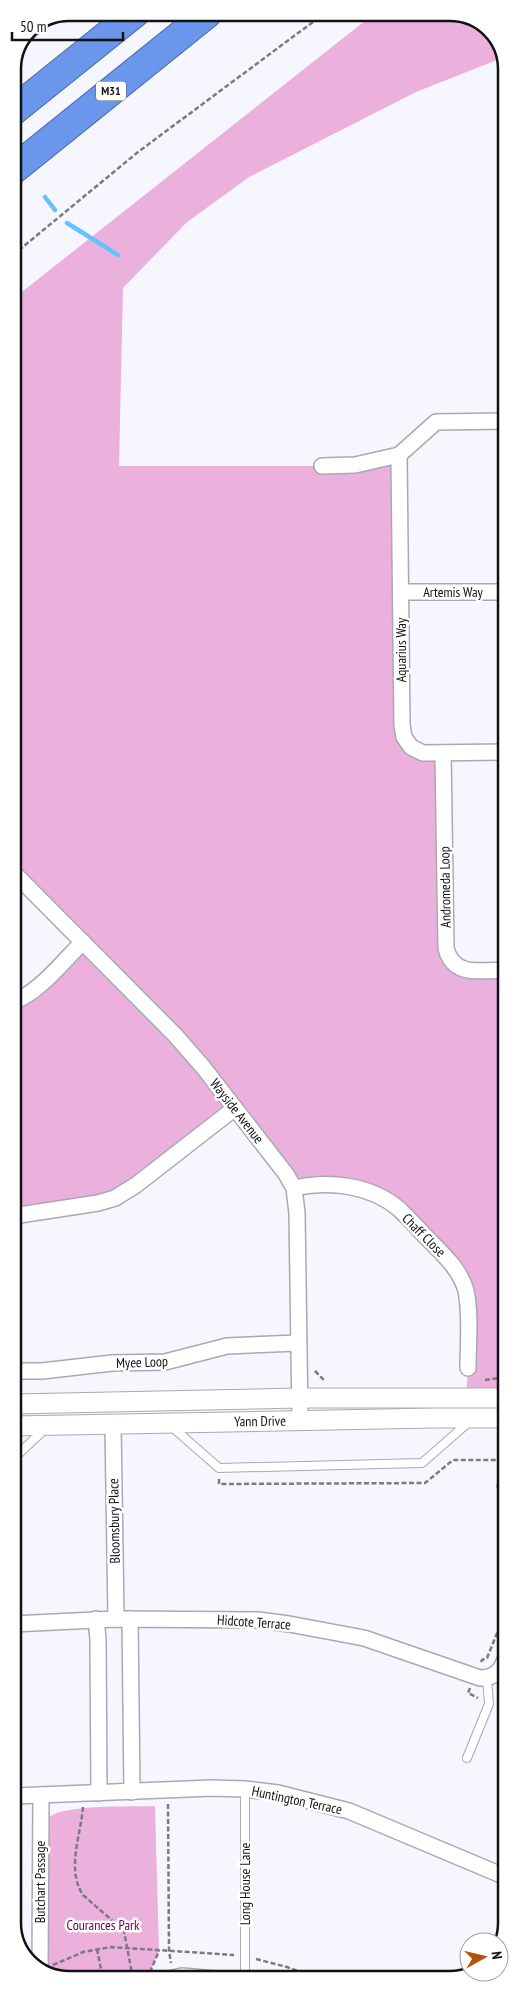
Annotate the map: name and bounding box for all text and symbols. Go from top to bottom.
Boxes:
scale bar [12,10,124,42]
text: 50 m [20,17,46,36]
road number: M31 [96,82,126,100]
street label: Artemis Way [423,583,484,601]
street label: Aquarius Way [392,617,410,682]
street label: Andromeda Loop [435,846,455,928]
street label: Wayside Avenue [206,1075,268,1147]
street label: Chaff Close [398,1209,450,1261]
street label: Myee Loop [116,1352,168,1372]
street label: Yann Drive [234,1412,286,1430]
street label: Bloomsbury Place [104,1478,124,1564]
street label: Hidcote Terrace [217,1610,292,1634]
street label: Huntington Terrace [250,1782,344,1818]
street label: Butchart Passage [31,1840,49,1923]
street label: Long House Lane [236,1842,254,1925]
park label: Courances Park [67,1916,140,1934]
north arrow [459,1932,509,1982]
text: N [487,1950,506,1960]

